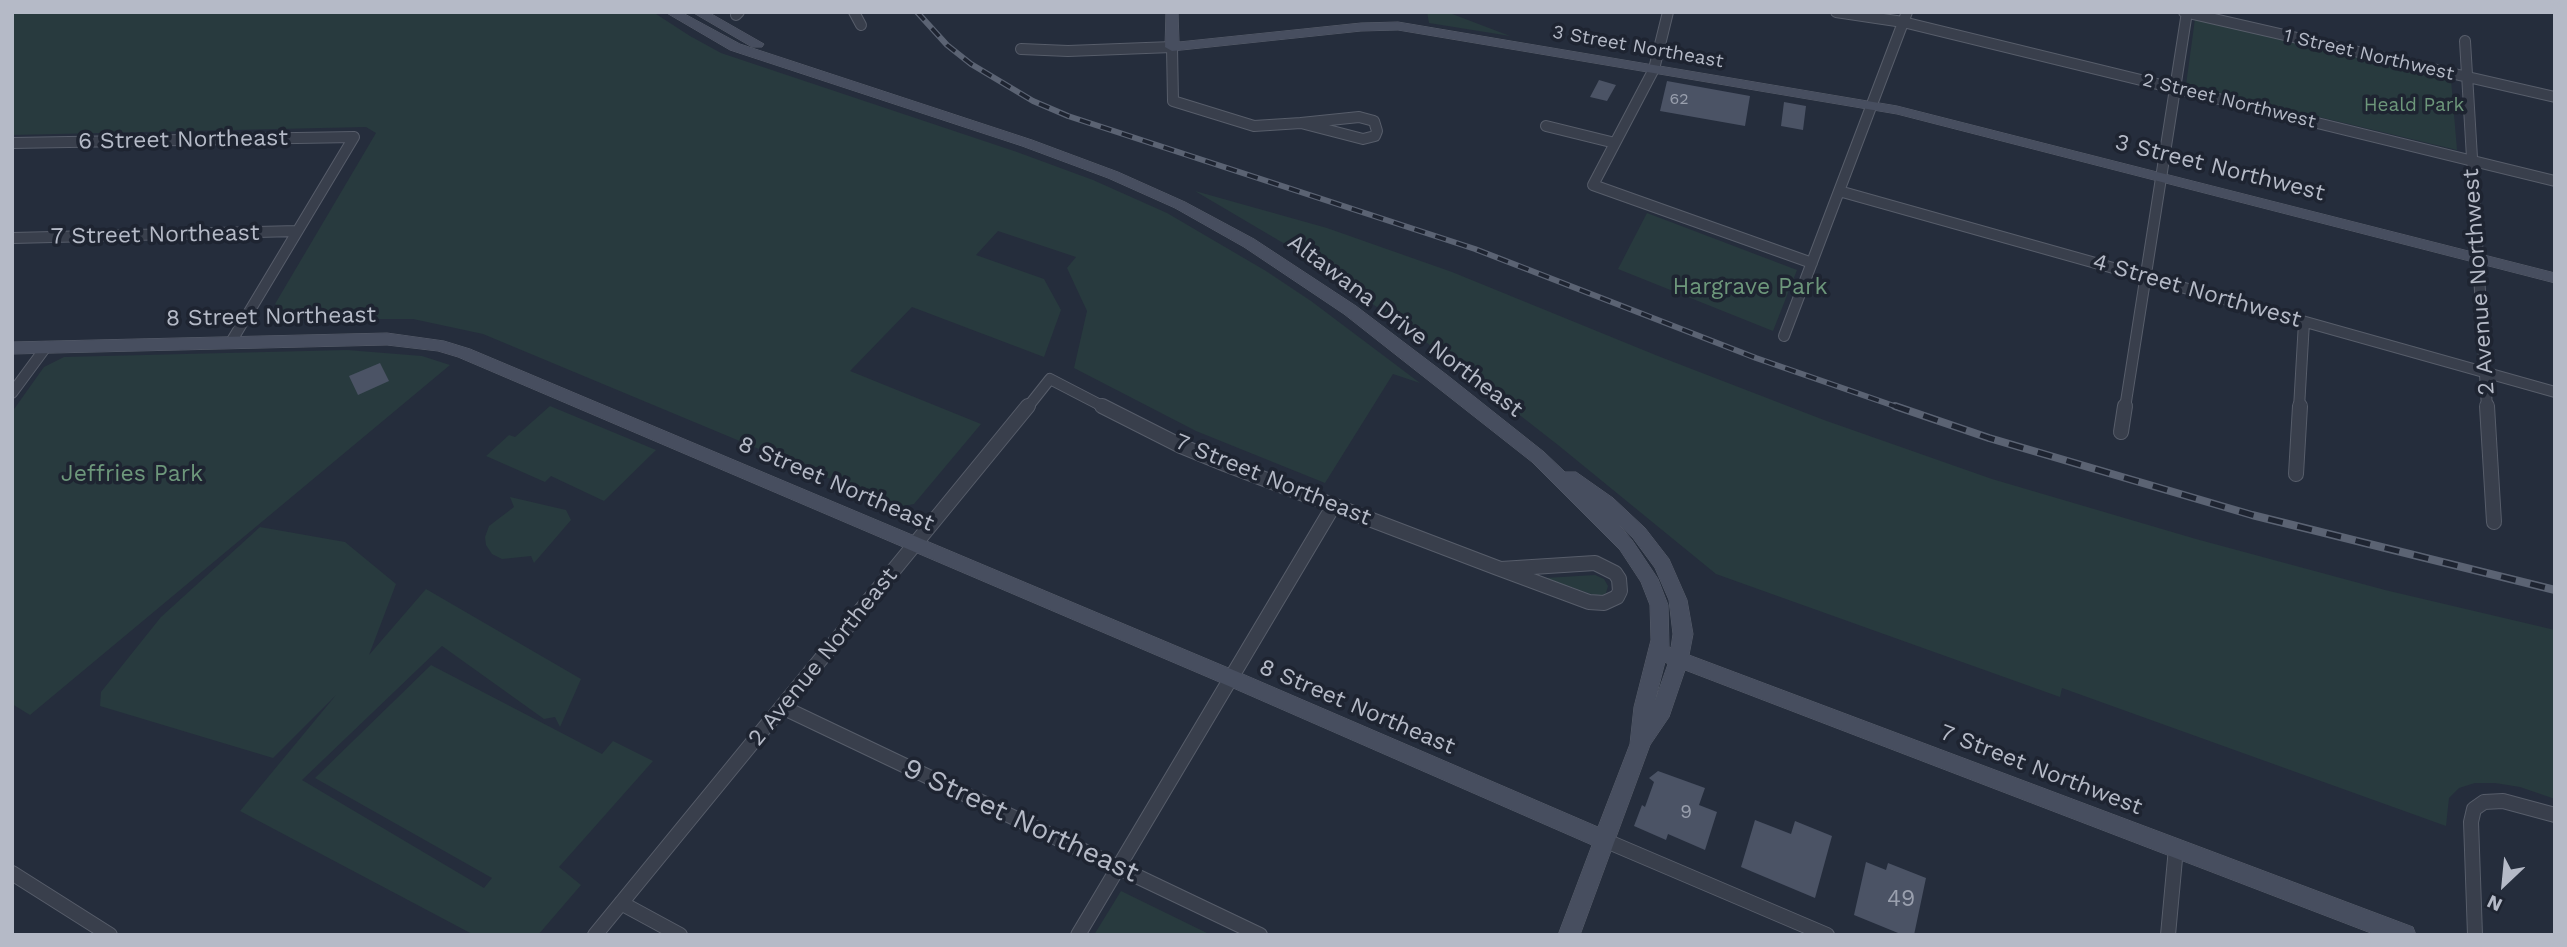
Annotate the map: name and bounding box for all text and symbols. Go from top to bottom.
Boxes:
street label: 3 Street Northeast [1551,21,1725,73]
street label: 1 Street Northwest [2282,24,2456,86]
street label: 2 Street Northwest [2140,68,2318,134]
house number: 62 [1669,89,1689,109]
park label: Heald Park [2364,94,2464,116]
street label: 6 Street Northeast [78,124,288,156]
street label: 3 Street Northwest [2112,129,2328,207]
street label: 2 Avenue Northwest [2457,168,2501,396]
street label: 7 Street Northeast [50,219,260,251]
street label: Altawana Drive Northeast [1282,228,1528,424]
street label: 4 Street Northwest [2090,248,2304,334]
park label: Hargrave Park [1672,273,1828,301]
street label: 8 Street Northeast [166,301,376,333]
street label: 7 Street Northeast [1171,428,1375,532]
street label: 8 Street Northeast [734,430,938,538]
park label: Jeffries Park [61,460,203,488]
street label: 2 Avenue Northeast [743,562,903,752]
street label: 8 Street Northeast [1255,653,1459,761]
street label: 7 Street Northwest [1936,719,2146,821]
street label: 9 Street Northeast [898,752,1144,890]
house number: 9 [1680,801,1692,823]
north arrow [2469,849,2539,919]
house number: 49 [1887,885,1915,913]
text: N [2483,890,2506,917]

